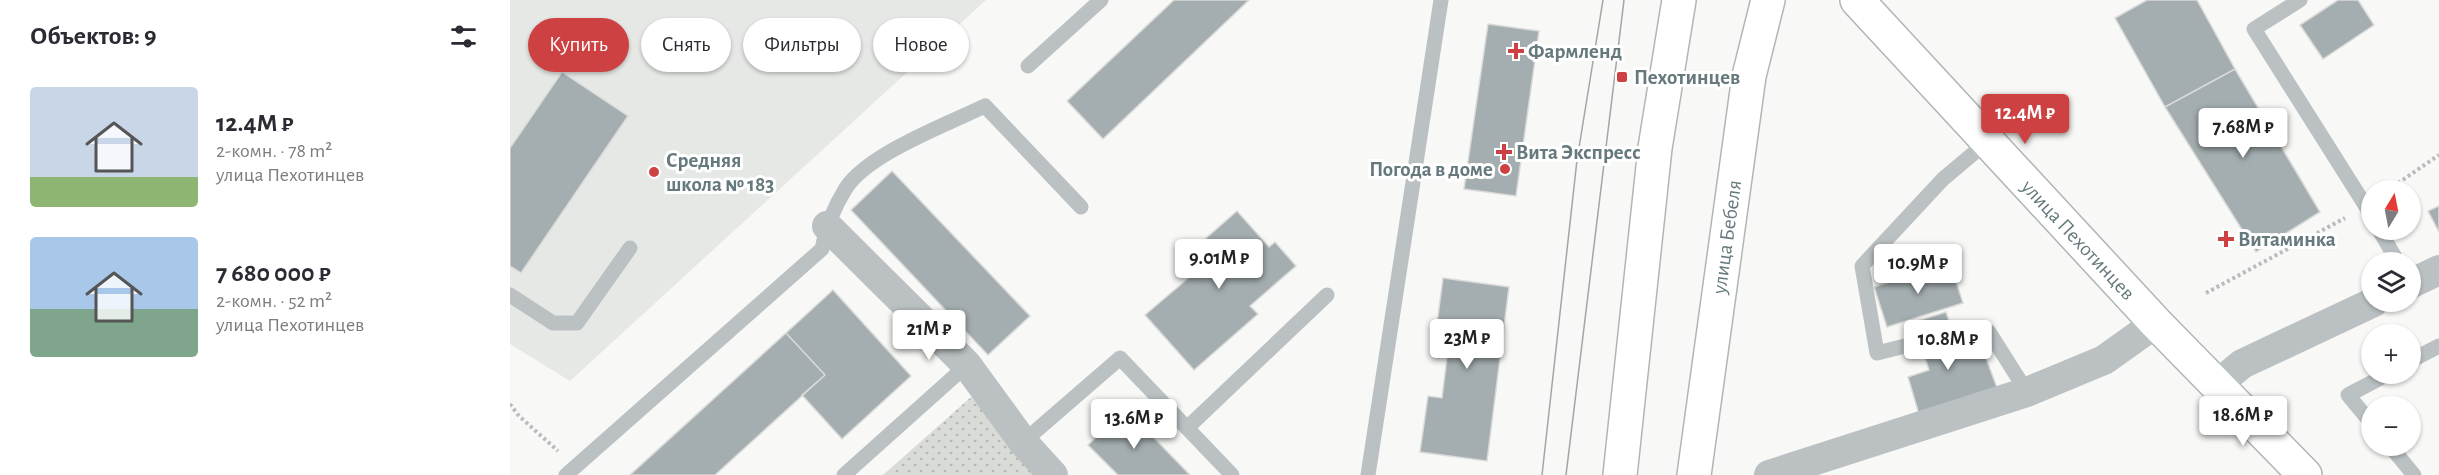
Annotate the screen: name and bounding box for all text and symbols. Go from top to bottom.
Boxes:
chip: Купить [528,18,629,72]
chip: Снять [641,18,731,72]
chip: Фильтры [743,18,861,72]
chip: Новое [873,18,969,72]
icon: filters [447,20,480,53]
text: Объектов: 9 [30,23,157,49]
place label: Фармленд [1528,41,1622,62]
marker: Фармленд [1509,44,1523,58]
place label: Пехотинцев [1634,67,1740,88]
marker: Пехотинцев [1615,70,1629,84]
pin: 12.4M ₽ [1970,94,2080,145]
text: 12.4M ₽ [1995,103,2055,123]
pin: 7.68M ₽ [2188,108,2298,159]
text: 12.4M ₽ [216,110,293,136]
icon: home [78,111,150,183]
text: 7.68M ₽ [2212,117,2274,137]
text: 2-комн. · 78 m² [216,141,332,161]
place label: Вита Экспресс [1516,142,1641,163]
marker: Вита Экспресс [1497,145,1511,159]
place label: Средняя школа № 183 [666,150,774,195]
place label: Погода в доме [1369,159,1493,180]
marker: Погода в доме [1498,162,1512,176]
text: улица Пехотинцев [216,165,364,185]
marker: Средняя школа № 183 [647,165,661,179]
street label: улица Пехотинцев [2017,175,2139,304]
street label: улица Бебеля [1708,179,1745,296]
north arrow [2361,180,2421,240]
map controls [2361,180,2421,456]
place label: Витаминка [2238,229,2336,250]
marker: Витаминка [2219,232,2233,246]
pin: 9.01M ₽ [1164,239,1274,290]
pin: 10.9M ₽ [1863,244,1973,295]
text: 9.01M ₽ [1189,248,1249,268]
button: layers [2361,252,2421,312]
text: 10.9M ₽ [1888,253,1948,273]
text: 7 680 000 ₽ [216,260,331,286]
icon: home [78,261,150,333]
text: 2-комн. · 52 m² [216,291,332,311]
pin: 21M ₽ [887,310,971,361]
text: улица Пехотинцев [216,315,364,335]
text: 21M ₽ [907,319,951,339]
pin: 23M ₽ [1425,319,1509,370]
pin: 10.8M ₽ [1893,320,2003,371]
button: + [2361,324,2421,384]
text: 23M ₽ [1444,328,1490,348]
text: 10.8M ₽ [1918,329,1978,349]
pin: 18.6M ₽ [2188,396,2298,447]
button: − [2361,396,2421,456]
pin: 13.6M ₽ [1079,399,1189,450]
text: 18.6M ₽ [2213,405,2273,425]
text: 13.6M ₽ [1105,408,1163,428]

